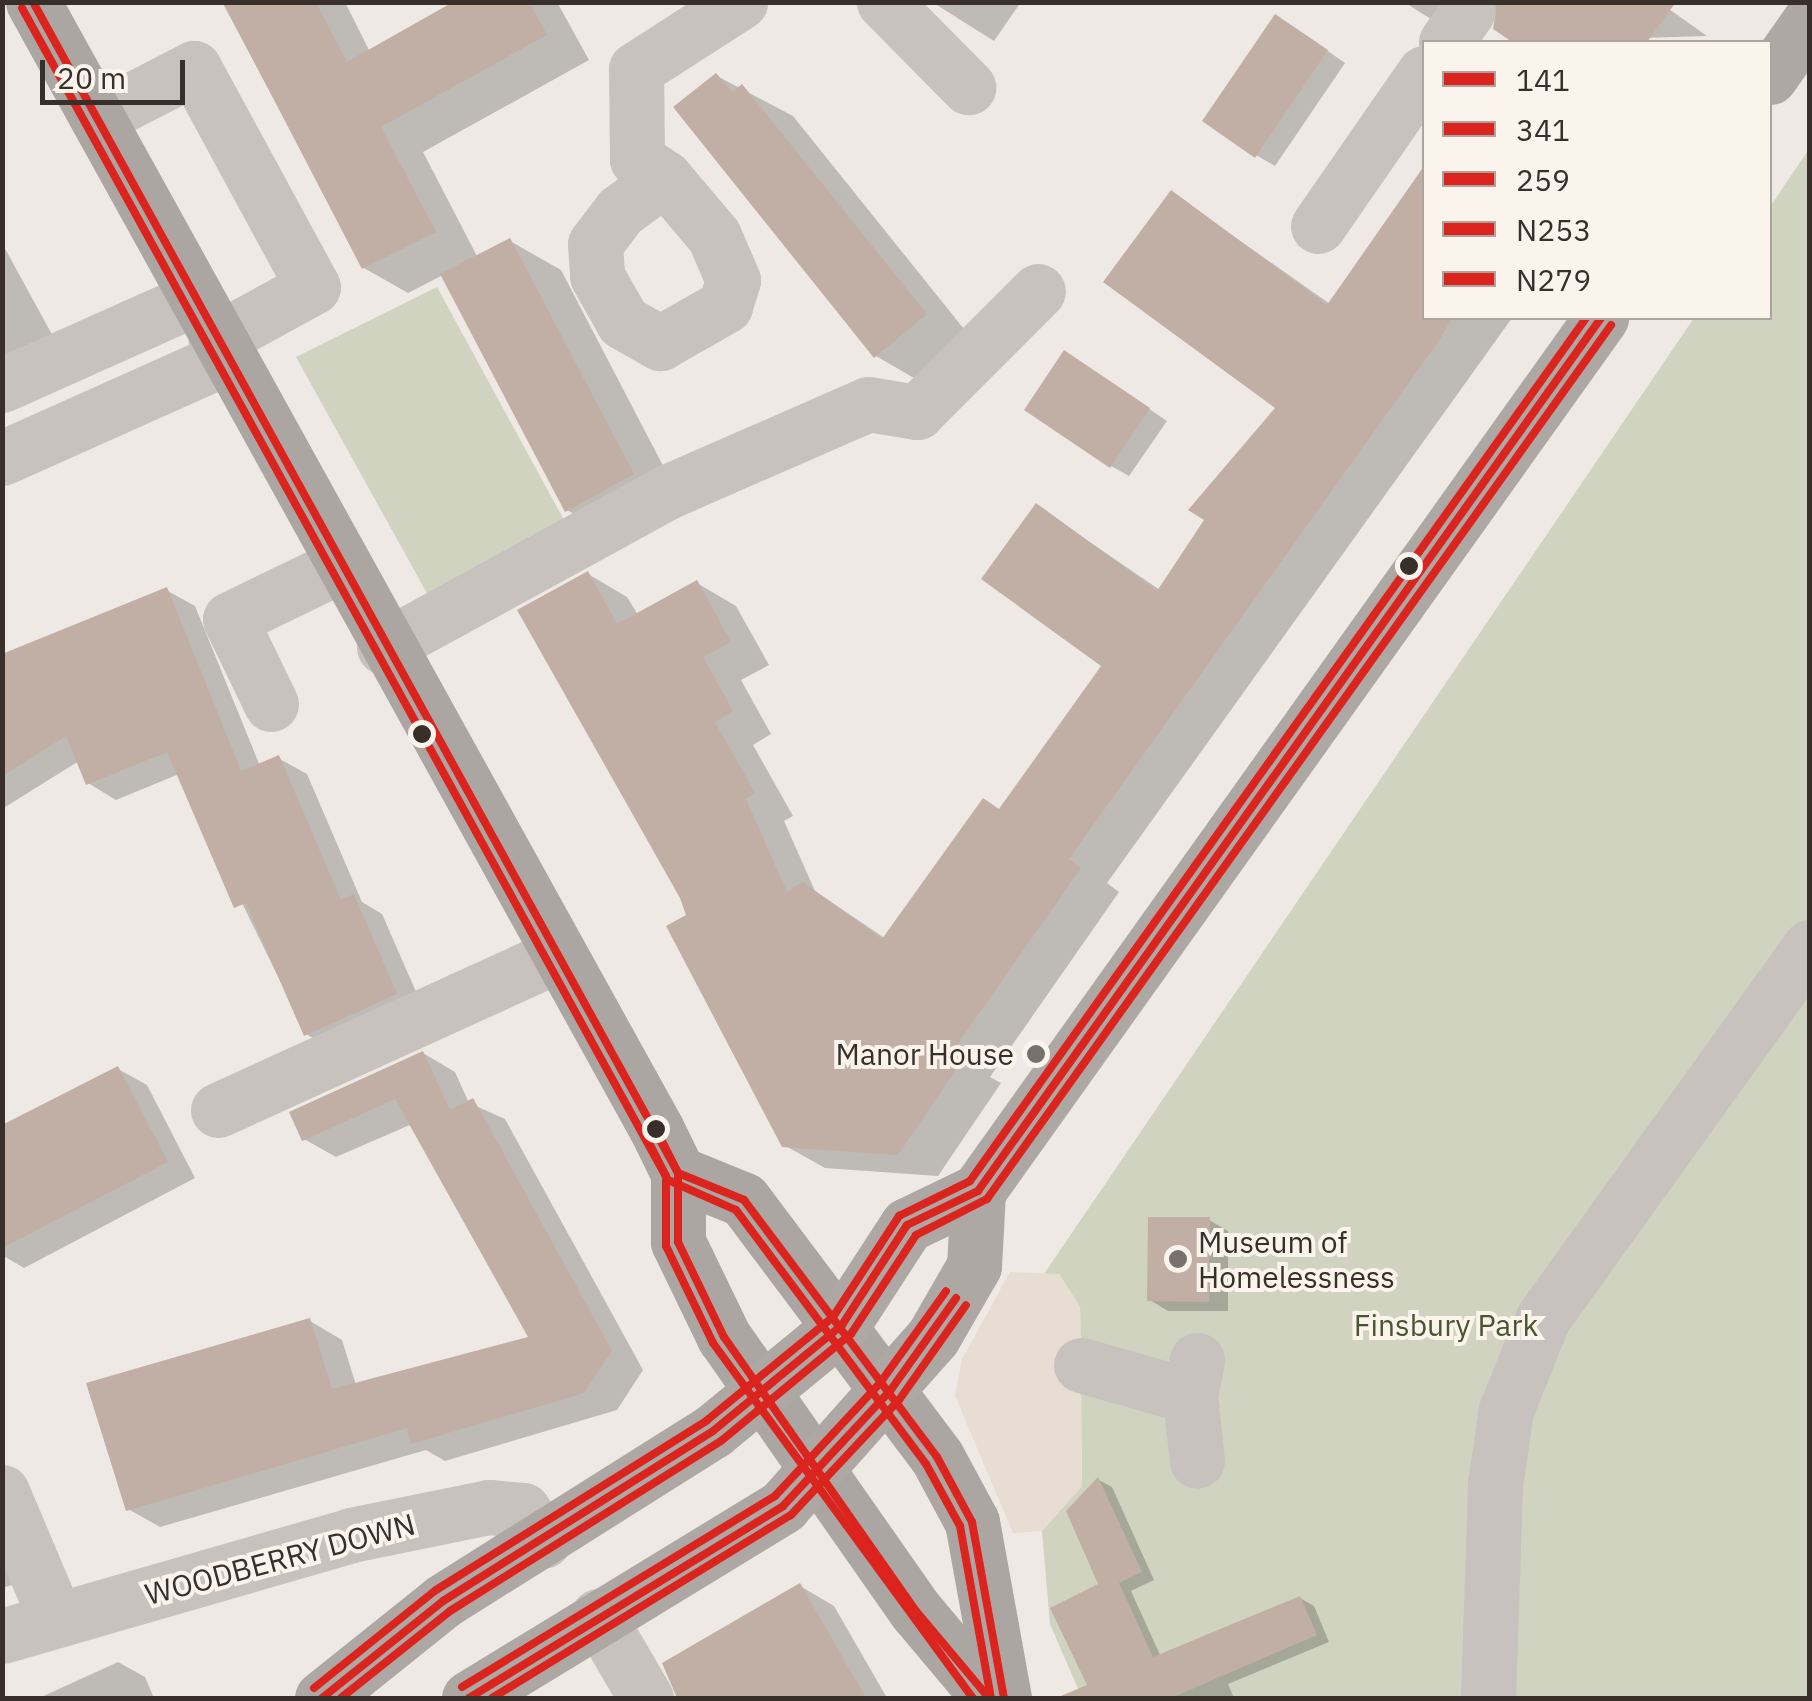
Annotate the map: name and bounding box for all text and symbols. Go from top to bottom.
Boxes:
scale bar [45,40,190,102]
legend [1422,40,1772,320]
text: 20 m [57,58,126,97]
text: 141 [1516,60,1570,99]
text: 341 [1516,110,1570,149]
text: 259 [1516,160,1570,199]
text: N253 [1516,210,1591,249]
text: N279 [1516,260,1591,299]
unlabelled marker [1399,556,1419,576]
unlabelled marker [412,724,432,744]
place label: Manor House [836,1036,1014,1072]
marker: Manor House [1023,1041,1049,1067]
unlabelled marker [646,1119,666,1139]
place label: Museum of Homelessness [1198,1224,1395,1294]
marker: Museum of Homelessness [1167,1248,1189,1270]
park label: Finsbury Park [1354,1307,1538,1343]
street label: WOODBERRY DOWN [141,1506,419,1612]

